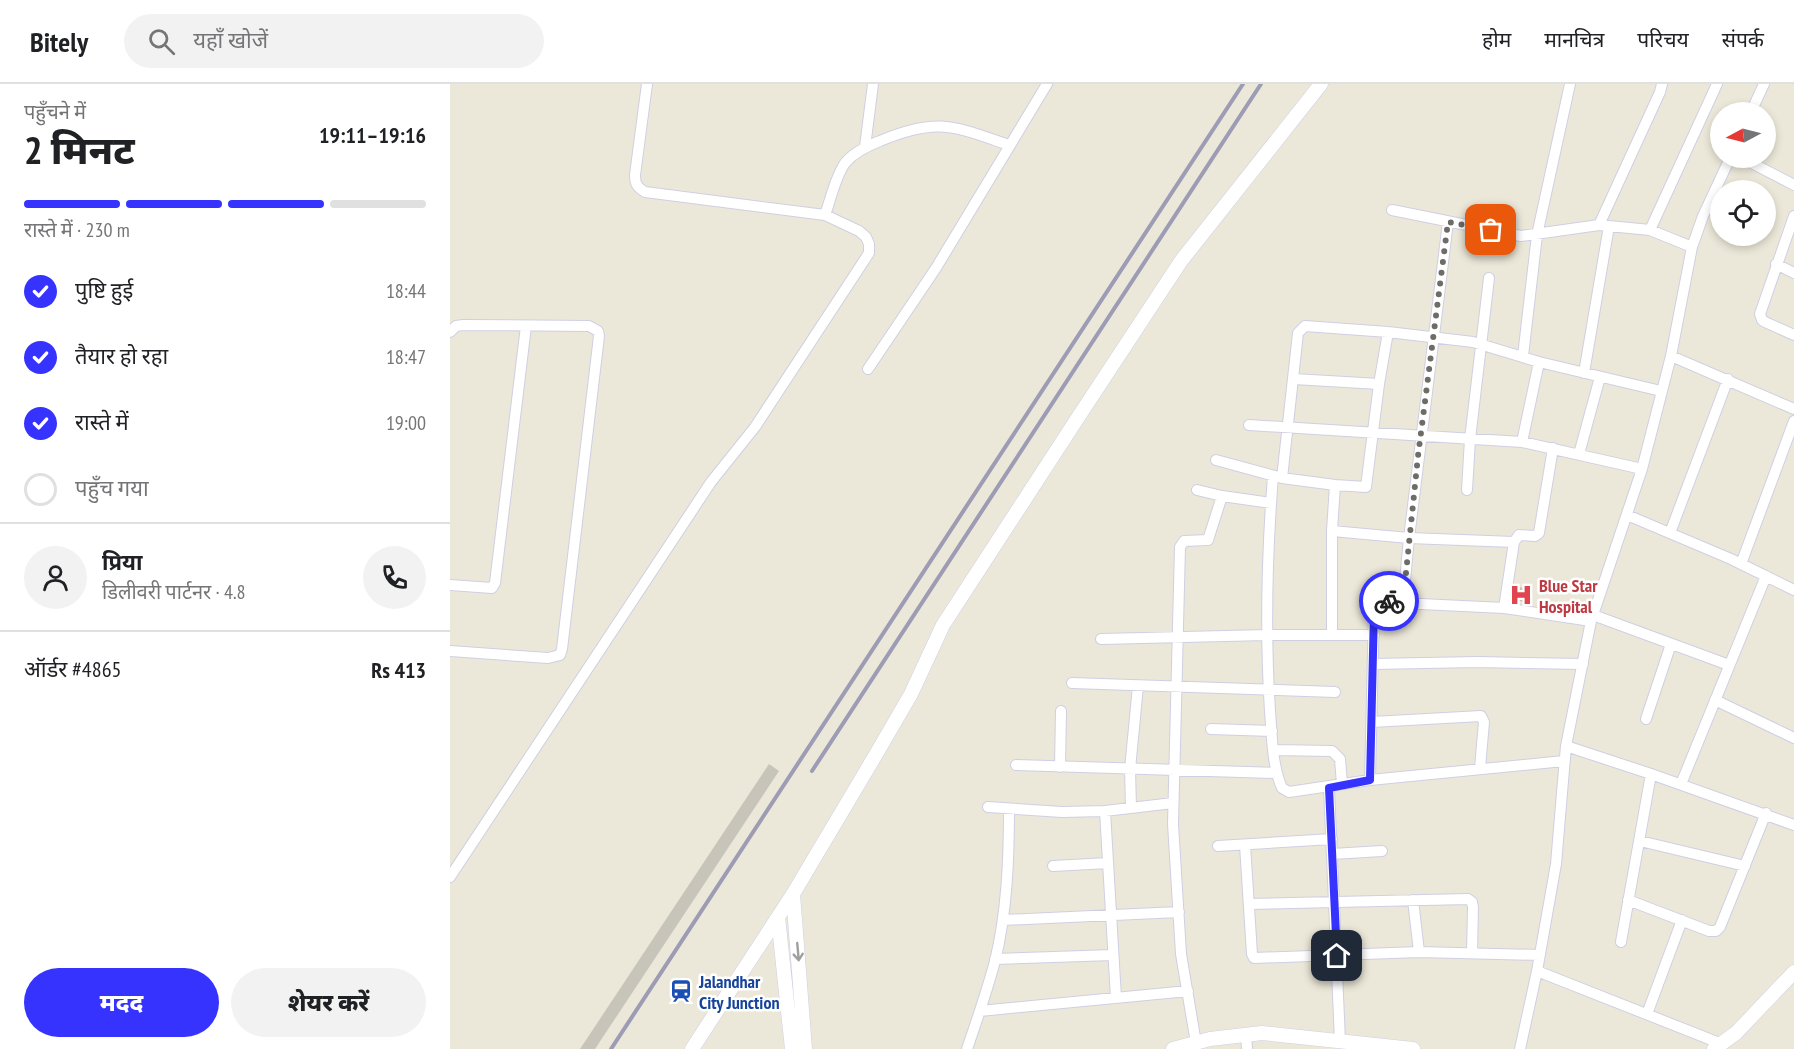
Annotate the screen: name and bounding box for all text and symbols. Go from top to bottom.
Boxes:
search box [124,14,544,68]
text: Bitely [30,23,88,60]
icon: search [145,25,178,58]
text: यहाँ खोजें [193,26,268,54]
text: होम [1482,26,1511,53]
text: मानचित्र [1544,26,1604,53]
text: परिचय [1637,26,1689,53]
text: संपर्क [1722,26,1764,53]
text: पहुँचने में [24,99,86,125]
north arrow [1710,102,1776,168]
map controls [1710,102,1776,246]
text: 19:11–19:16 [319,121,426,149]
text: 2 मिनट [24,124,135,175]
button: locate [1710,180,1776,246]
pin [1465,204,1516,255]
icon: bag [1474,213,1507,246]
text: रास्ते में · 230 m [24,217,130,243]
icon: check [24,275,57,308]
text: पुष्टि हुई [75,276,133,304]
text: 18:44 [386,278,426,304]
icon: check [24,341,57,374]
text: तैयार हो रहा [75,342,168,370]
text: 18:47 [386,344,426,370]
icon: check [24,407,57,440]
text: रास्ते में [75,408,129,436]
text: 19:00 [386,410,426,436]
text: पहुँच गया [75,474,149,502]
button: person [24,546,87,609]
button: phone [363,546,426,609]
text: प्रिया [102,548,142,576]
courier [1359,571,1419,631]
place label: Blue Star Hospital [1539,574,1598,618]
text: डिलीवरी पार्टनर · 4.8 [102,579,246,605]
hospital icon: Blue Star Hospital [1508,582,1534,608]
icon: bike [1373,585,1406,618]
text: ऑर्डर #4865 [24,655,121,683]
text: Rs 413 [371,656,426,684]
pin [1311,930,1362,981]
icon: home [1320,939,1353,972]
one-way arrow [793,942,804,962]
button: मदद [24,968,219,1037]
button: शेयर करें [231,968,426,1037]
place label: Jalandhar City Junction [698,970,779,1014]
station icon: Jalandhar City Junction [668,978,694,1004]

